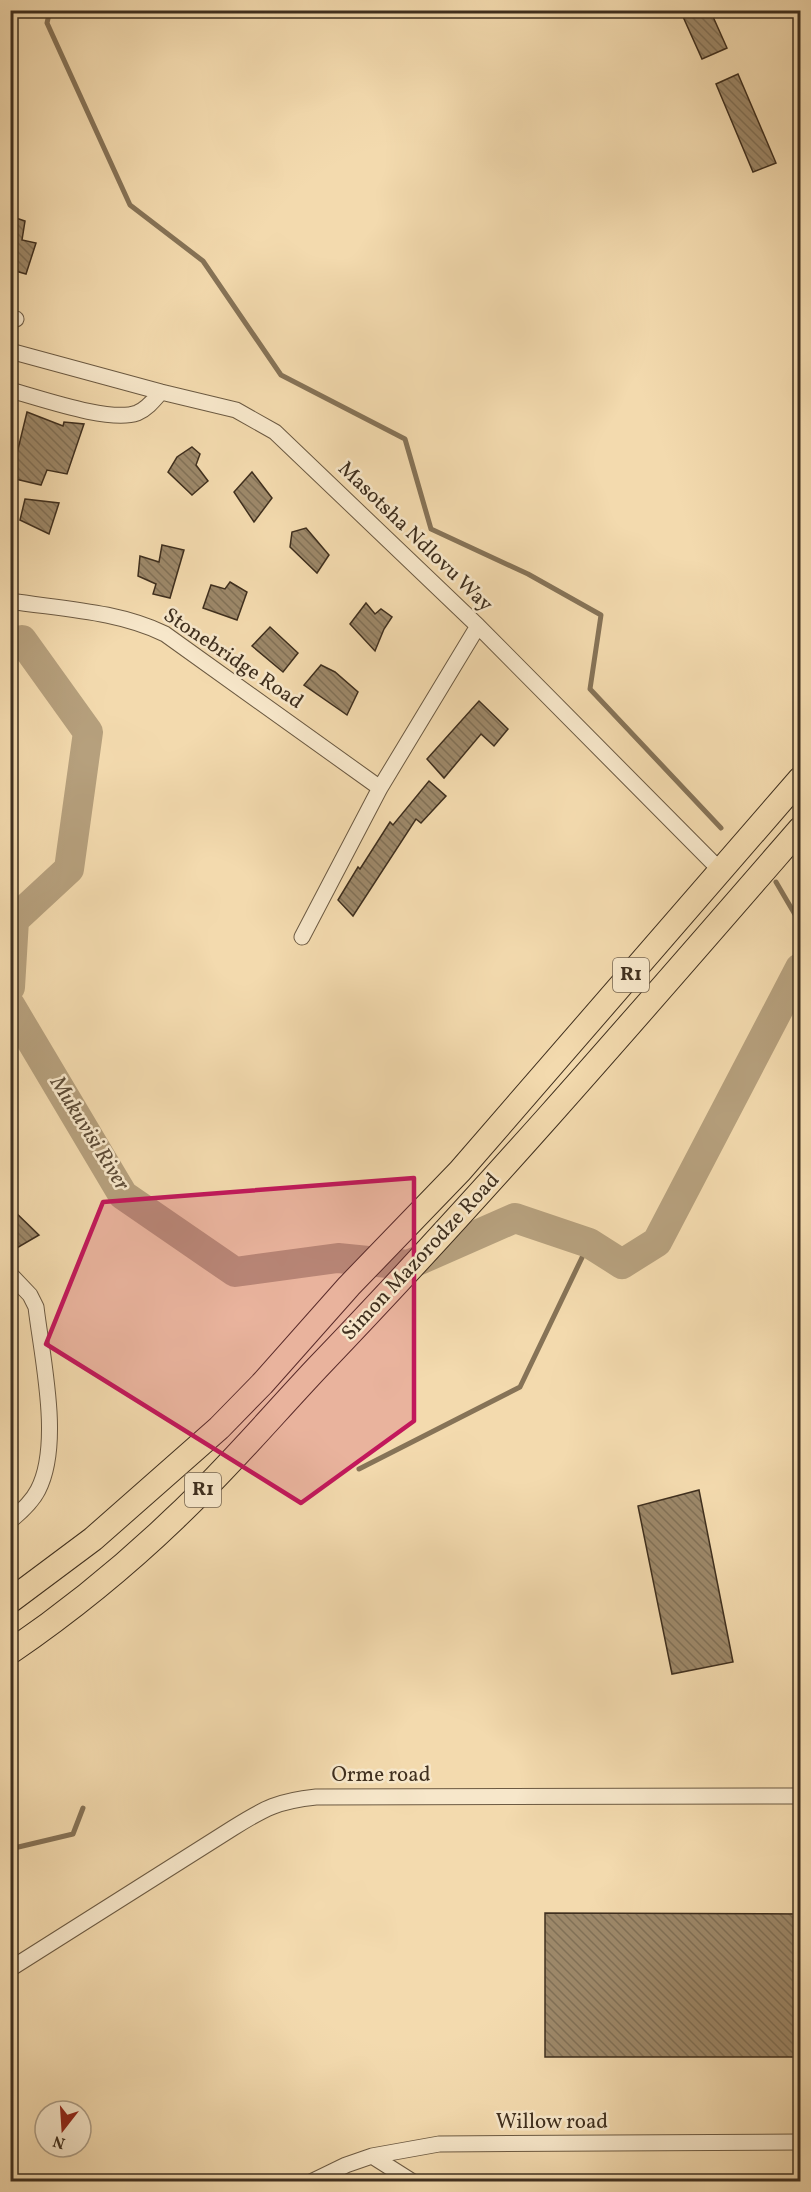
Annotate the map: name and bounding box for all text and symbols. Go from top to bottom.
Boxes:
street label: Masotsha Ndlovu Way [331,455,499,619]
street label: Stonebridge Road [157,601,309,717]
road number: R1 [613,958,649,992]
water label: Mukuvisi River [41,1070,137,1198]
street label: Simon Mazorodze Road [335,1167,507,1347]
road number: R1 [185,1473,221,1507]
street label: Orme road [331,1761,431,1790]
north arrow [33,2099,93,2159]
street label: Willow road [496,2108,608,2137]
text: N [50,2129,68,2154]

